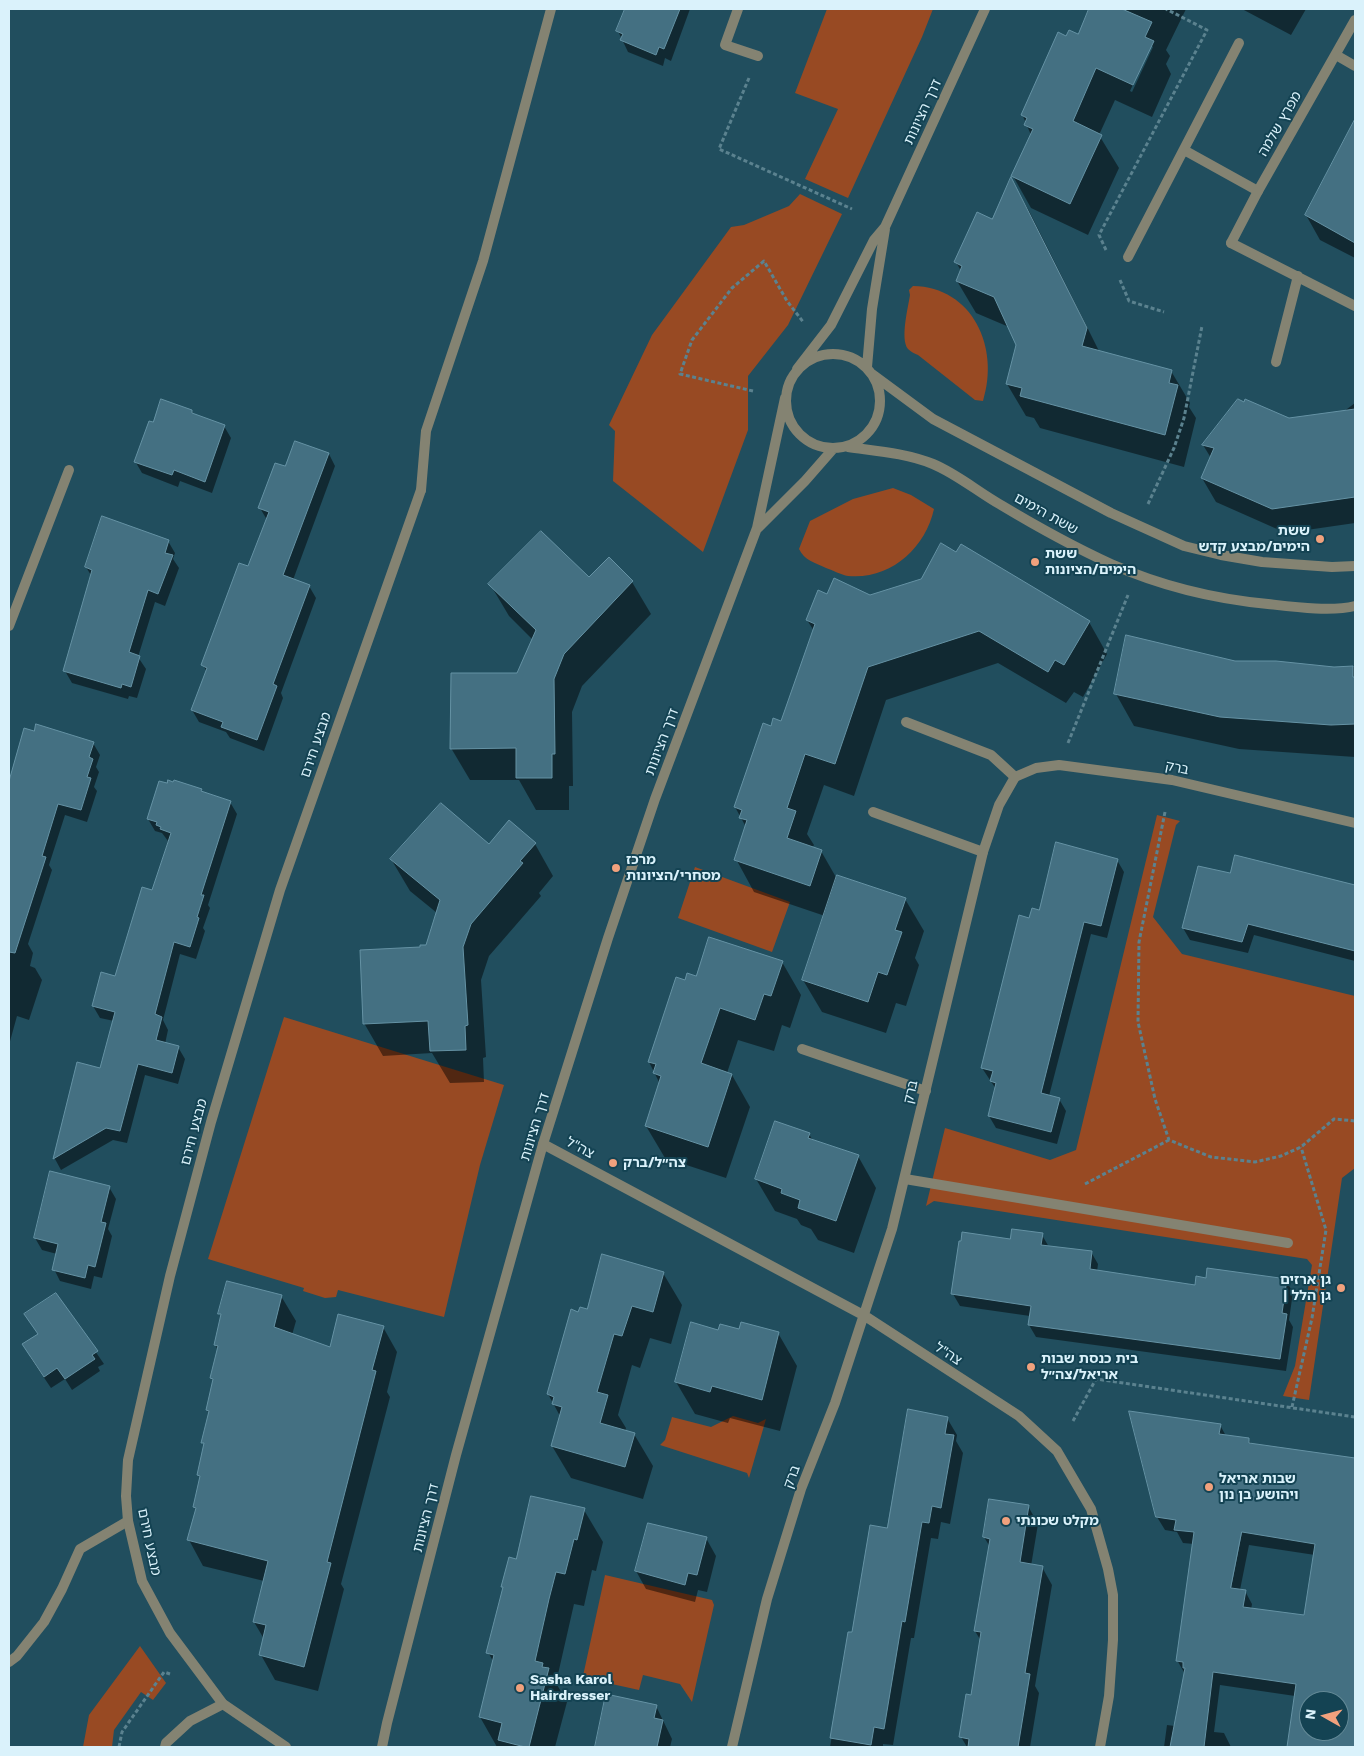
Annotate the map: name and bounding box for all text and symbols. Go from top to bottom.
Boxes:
street label: דרך הציונות [901,77,945,147]
street label: מפרץ שלמה [1255,88,1305,160]
street label: ששת הימים [1011,490,1081,538]
place label: ששת הימים/מבצע קדש [1198,523,1310,556]
marker: ששת הימים/מבצע קדש [1314,533,1326,545]
place label: ששת הימים/הציונות [1045,546,1136,578]
marker: ששת הימים/הציונות [1029,556,1041,568]
street label: דרך הציונות [642,706,682,778]
street label: מבצע חירם [297,710,335,780]
street label: ברק [1164,757,1190,779]
place label: מרכז מסחרי/הציונות [626,852,721,884]
marker: מרכז מסחרי/הציונות [610,862,622,874]
street label: ברק [900,1079,922,1105]
street label: דרך הציונות [517,1091,553,1163]
street label: מבצע חירם [177,1097,211,1167]
street label: צה"ל [563,1134,597,1162]
place label: צה״ל/ברק [623,1155,686,1171]
marker: צה״ל/ברק [607,1157,619,1169]
place label: גן ארזים | גן הלל [1280,1272,1331,1304]
marker: גן ארזים | גן הלל [1335,1282,1347,1294]
street label: צה"ל [931,1339,965,1369]
place label: בית כנסת שבות אריאל/צה״ל [1041,1351,1138,1384]
marker: בית כנסת שבות אריאל/צה״ל [1025,1361,1037,1373]
street label: ברק [780,1463,804,1491]
place label: שבות אריאל ויהושע בן נון [1219,1471,1299,1504]
marker: שבות אריאל ויהושע בן נון [1203,1481,1215,1493]
street label: דרך הציונות [409,1482,443,1554]
street label: מבצע חירם [134,1507,164,1577]
place label: מקלט שכונתי [1016,1513,1099,1529]
marker: מקלט שכונתי [1000,1515,1012,1527]
place label: Sasha Karol Hairdresser [530,1672,612,1704]
marker: Sasha Karol Hairdresser [514,1682,526,1694]
north arrow [1299,1691,1349,1741]
text: N [1302,1708,1319,1720]

